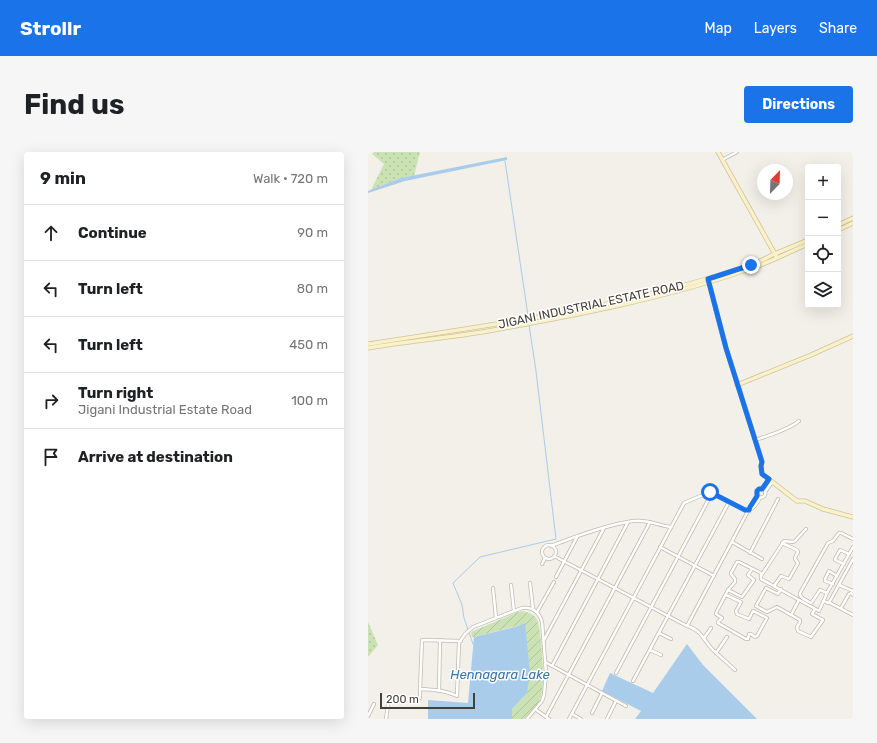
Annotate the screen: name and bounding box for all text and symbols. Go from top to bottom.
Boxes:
text: Strollr [20,17,81,40]
text: Map [705,20,732,37]
text: Layers [754,20,797,37]
text: Share [819,20,857,37]
button: Directions [744,86,853,123]
text: Find us [24,88,124,121]
north arrow [757,164,793,200]
map controls [805,164,841,308]
button: + [805,164,841,200]
text: 9 min [40,168,86,188]
text: Walk · 720 m [253,171,328,186]
button: − [805,200,841,236]
icon: ahead [40,222,62,244]
text: Continue [78,224,147,242]
text: 90 m [297,225,328,240]
button: locate [805,236,841,272]
route end [742,256,760,274]
button: layers [805,272,841,308]
icon: left [40,278,62,300]
street label: JIGANI INDUSTRIAL ESTATE ROAD [497,278,685,332]
text: Turn left [78,280,143,298]
text: 80 m [297,281,328,296]
icon: left [40,334,62,356]
text: Turn left [78,336,143,354]
text: 450 m [289,337,328,352]
text: Turn right [78,384,153,402]
icon: right [40,390,62,412]
text: 100 m [291,393,328,408]
text: Jigani Industrial Estate Road [78,402,252,417]
icon: arrive [40,446,62,468]
text: Arrive at destination [78,448,233,466]
route start [701,483,719,501]
water label: Hennagara Lake [450,667,550,683]
scale bar [380,691,475,710]
text: 200 m [386,693,419,706]

